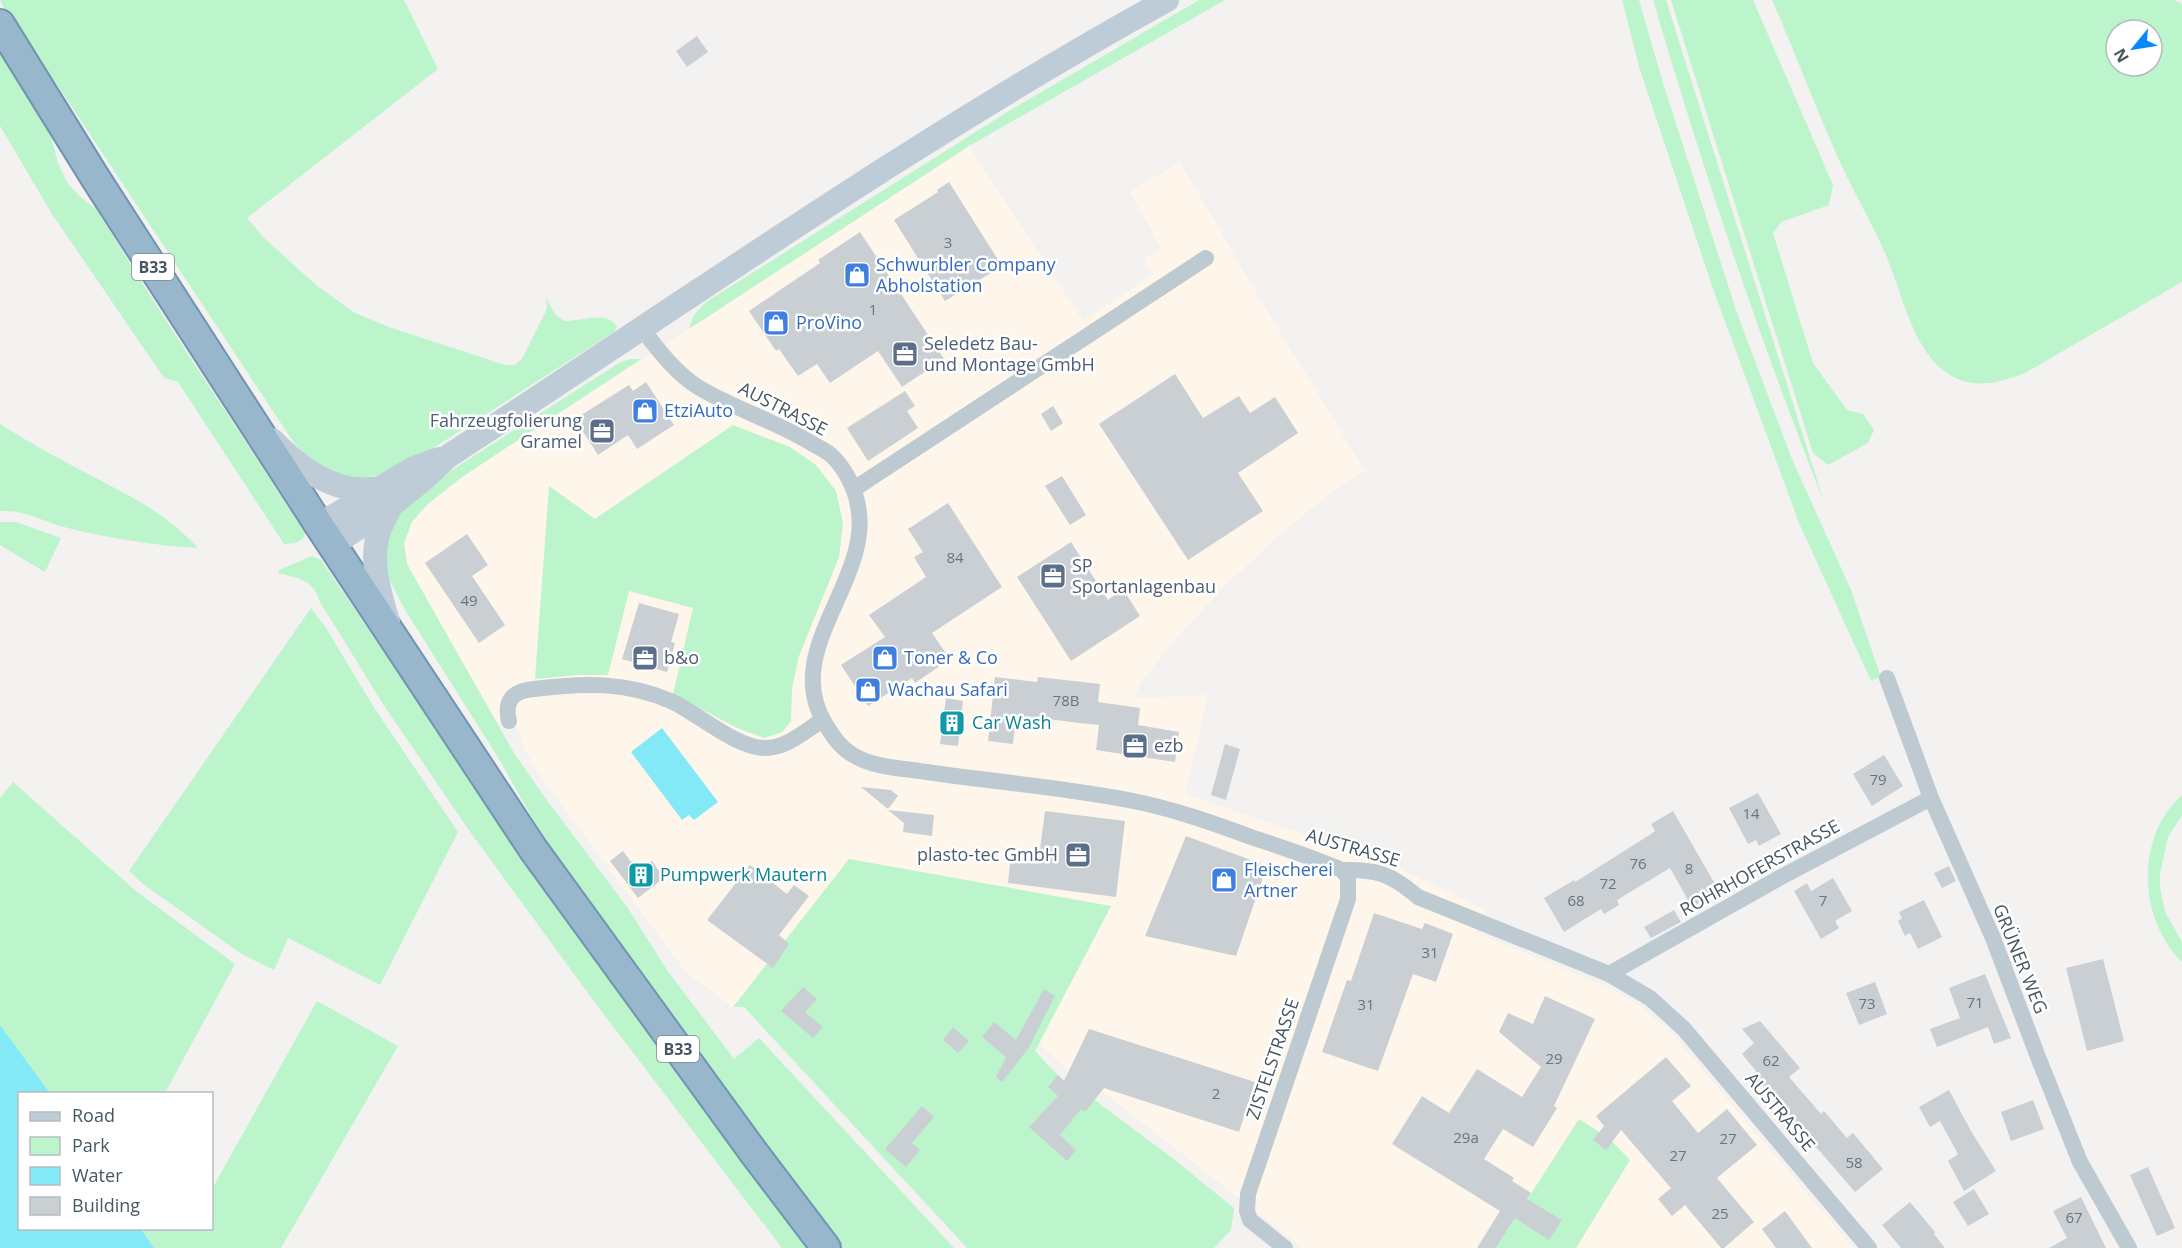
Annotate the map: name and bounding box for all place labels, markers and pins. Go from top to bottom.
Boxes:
place label: Schwurbler Company Abholstation [876,252,1056,297]
shop icon: Schwurbler Company Abholstation [842,260,872,290]
shop icon: ProVino [761,308,791,338]
place label: ProVino [796,310,862,334]
place label: Seledetz Bau- und Montage GmbH [924,331,1095,376]
office icon: Seledetz Bau- und Montage GmbH [890,339,920,369]
shop icon: EtziAuto [630,396,660,426]
place label: EtziAuto [664,398,733,422]
place label: Fahrzeugfolierung Gramel [430,408,582,453]
office icon: Fahrzeugfolierung Gramel [587,416,617,446]
place label: SP Sportanlagenbau [1072,553,1216,598]
office icon: SP Sportanlagenbau [1038,561,1068,591]
office icon: b&o [630,643,660,673]
shop icon: Toner & Co [870,643,900,673]
place label: b&o [664,645,699,669]
place label: Toner & Co [904,645,998,669]
shop icon: Wachau Safari [853,675,883,705]
place label: Wachau Safari [888,677,1008,701]
building icon: Car Wash [937,708,967,738]
place label: Car Wash [972,710,1052,734]
office icon: ezb [1120,731,1150,761]
place label: ezb [1154,733,1184,757]
office icon: plasto-tec GmbH [1063,840,1093,870]
place label: plasto-tec GmbH [917,842,1058,866]
place label: Fleischerei Artner [1244,857,1333,902]
building icon: Pumpwerk Mautern [626,860,656,890]
place label: Pumpwerk Mautern [660,862,827,886]
shop icon: Fleischerei Artner [1209,865,1239,895]

